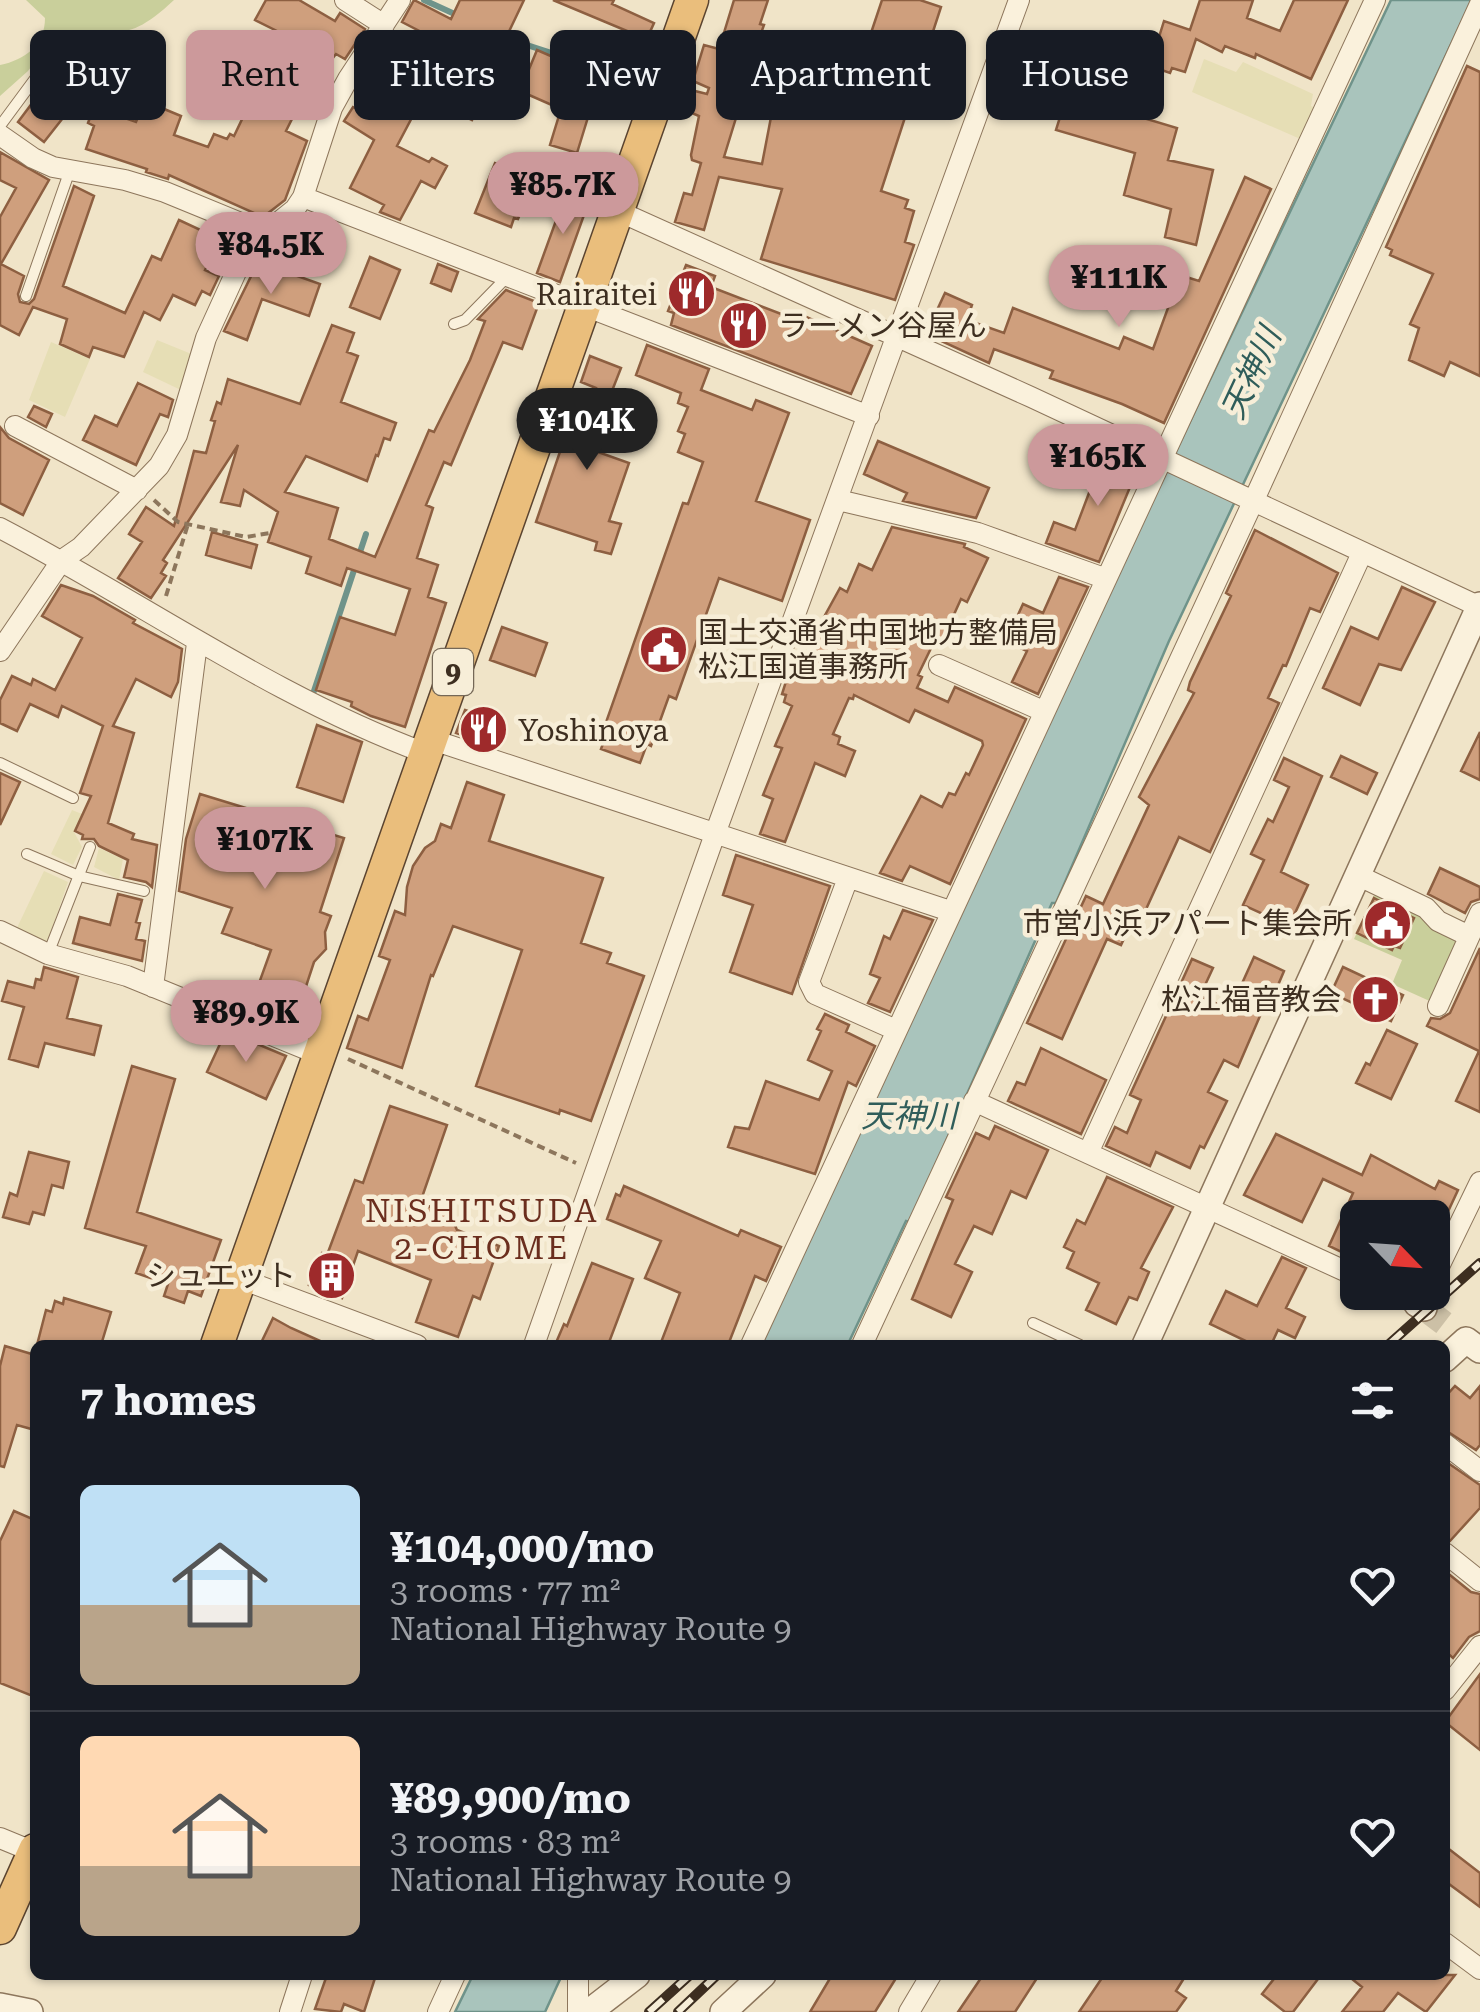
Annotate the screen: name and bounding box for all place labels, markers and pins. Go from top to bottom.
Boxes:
pin: ¥85.7K [482,152,644,237]
pin: ¥84.5K [190,212,352,297]
pin: ¥111K [1049,245,1189,330]
restaurant icon: Rairaitei [666,268,718,320]
place label: Rairaitei [536,277,657,312]
restaurant icon: ラーメン谷屋ん [717,299,769,351]
place label: ラーメン谷屋ん [778,308,987,343]
pin: ¥104K [517,388,657,473]
pin: ¥165K [1028,424,1168,509]
place label: 国土交通省中国地方整備局 松江国道事務所 [698,615,1058,684]
public building icon: 国土交通省中国地方整備局 松江国道事務所 [637,623,689,675]
restaurant icon: Yoshinoya [457,704,509,756]
place label: Yoshinoya [518,713,668,748]
pin: ¥107K [195,807,335,892]
public building icon: 市営小浜アパート集会所 [1361,897,1413,949]
place label: 市営小浜アパート集会所 [1023,906,1352,941]
church icon: 松江福音教会 [1350,973,1402,1025]
pin: ¥89.9K [165,980,327,1065]
place label: 松江福音教会 [1161,982,1341,1017]
building icon: シュエット [305,1249,357,1301]
place label: シュエット [146,1258,296,1293]

